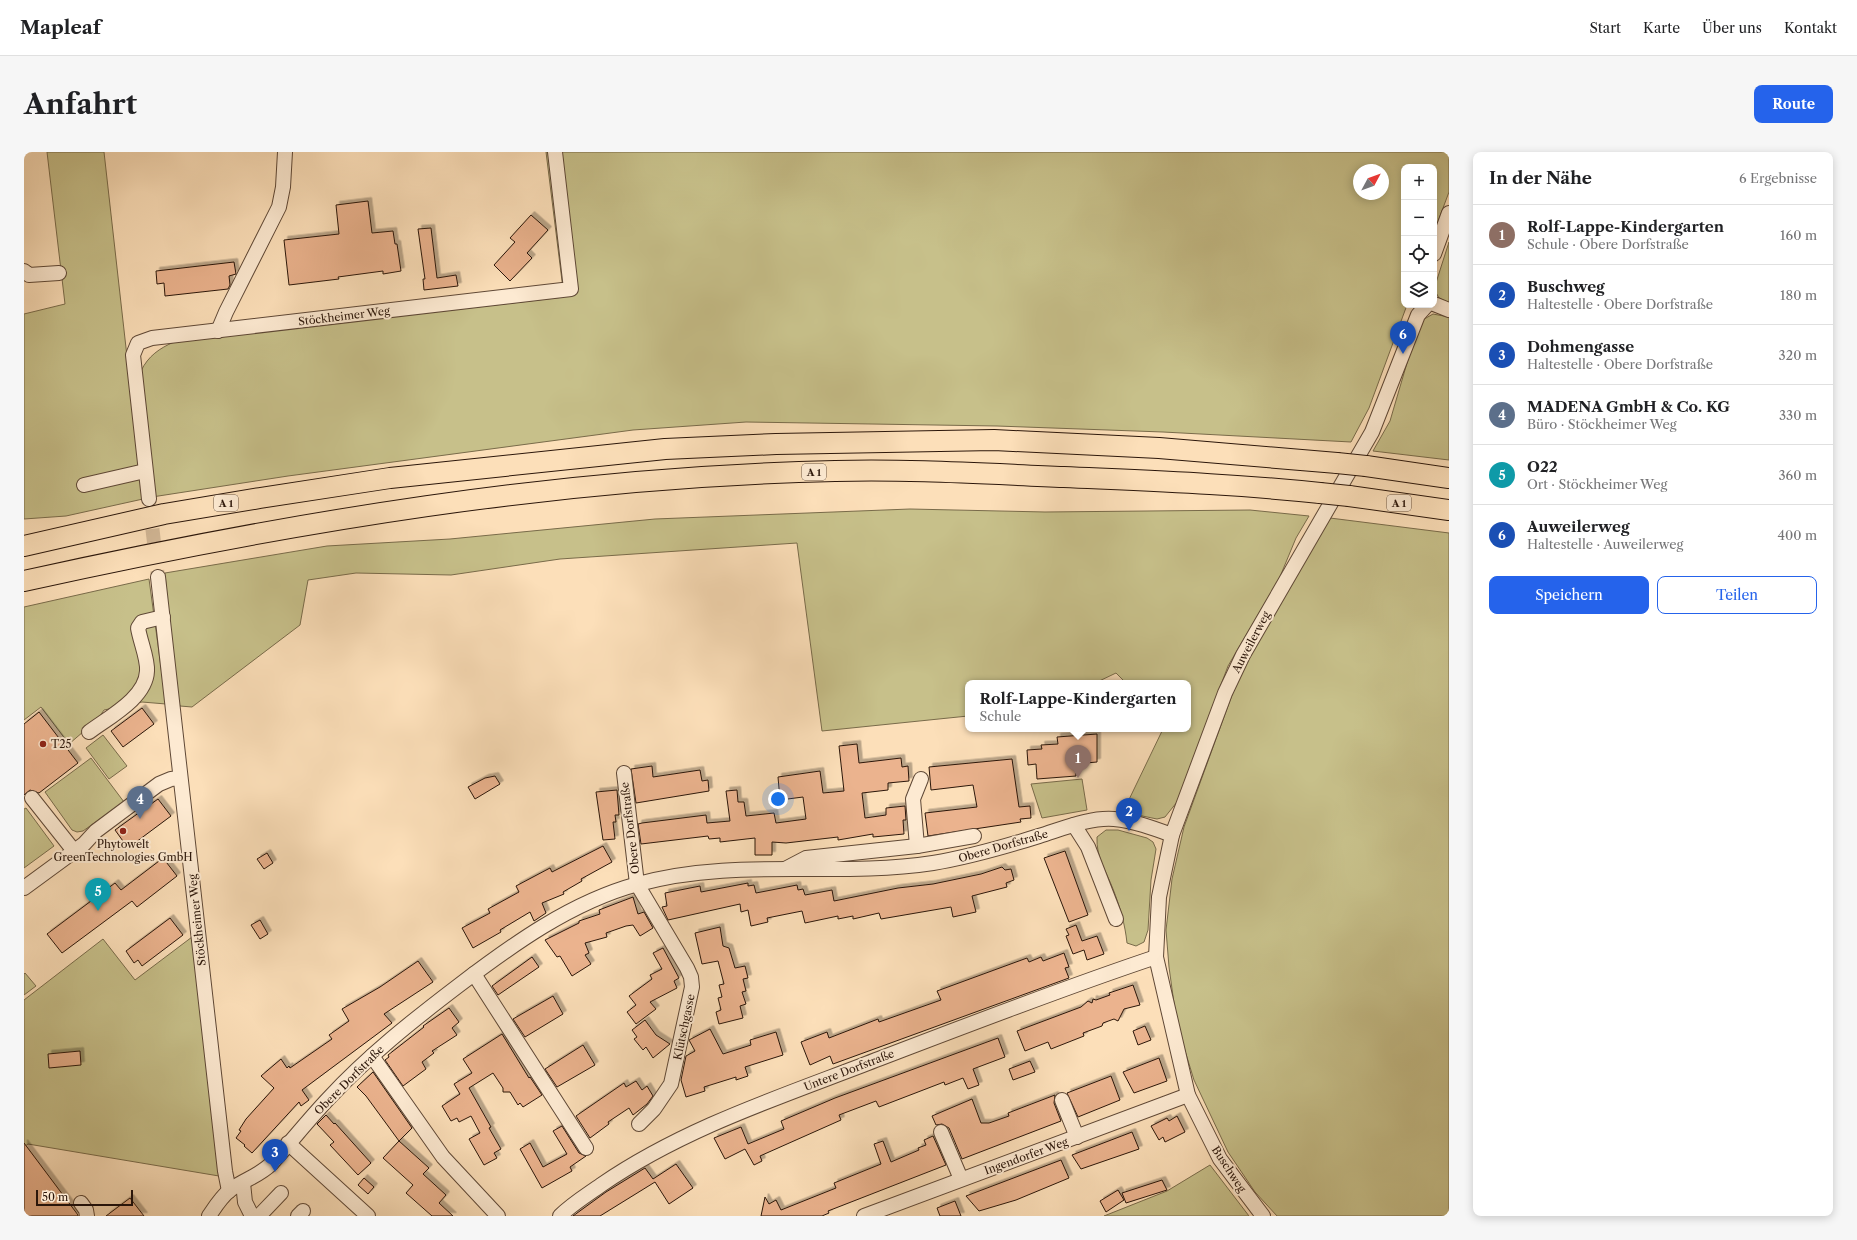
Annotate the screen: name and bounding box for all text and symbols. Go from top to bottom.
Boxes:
text: Mapleaf [20,16,101,39]
text: Start [1589,19,1621,37]
text: Karte [1643,19,1680,37]
text: Über uns [1702,19,1762,37]
text: Kontakt [1784,19,1837,37]
button: Route [1754,85,1833,123]
text: Anfahrt [24,87,137,121]
north arrow [1353,164,1389,200]
map controls [1401,164,1437,308]
button: + [1401,164,1437,200]
text: In der Nähe [1489,168,1592,188]
text: 6 Ergebnisse [1739,170,1817,186]
button: − [1401,200,1437,236]
text: Rolf-Lappe-Kindergarten [1527,217,1724,236]
text: 1 [1499,227,1505,243]
text: 160 m [1780,227,1817,243]
button: locate [1401,236,1437,272]
text: Schule · Obere Dorfstraße [1527,236,1689,252]
button: layers [1401,272,1437,308]
text: Buschweg [1527,277,1605,296]
text: 2 [1498,287,1506,303]
text: 180 m [1780,287,1817,303]
text: Haltestelle · Obere Dorfstraße [1527,296,1713,312]
street label: Stöckheimer Weg [297,303,391,329]
pin: 6 [1390,321,1416,354]
text: Dohmengasse [1527,337,1634,356]
text: 3 [1498,347,1506,363]
text: 320 m [1779,347,1817,363]
text: Haltestelle · Obere Dorfstraße [1527,356,1713,372]
text: MADENA GmbH & Co. KG [1527,397,1730,416]
text: 4 [1498,407,1506,423]
text: 330 m [1779,407,1817,423]
text: Büro · Stöckheimer Weg [1527,416,1677,432]
text: O22 [1527,457,1558,476]
road number: A 1 [802,464,826,480]
text: 5 [1498,467,1506,483]
text: 360 m [1778,467,1817,483]
text: Ort · Stöckheimer Weg [1527,476,1667,492]
road number: A 1 [214,495,238,511]
road number: A 1 [1387,495,1411,511]
text: Auweilerweg [1527,517,1630,536]
text: 6 [1498,527,1506,543]
text: 400 m [1777,527,1817,543]
text: Haltestelle · Auweilerweg [1527,536,1683,552]
button: Speichern [1489,576,1649,614]
button: Teilen [1657,576,1817,614]
street label: Auweilerweg [1228,609,1273,676]
popup [965,680,1191,732]
text: Rolf-Lappe-Kindergarten [979,689,1177,708]
text: Schule [979,708,1021,724]
place label: T25 [51,737,72,751]
marker: T25 [38,739,48,749]
pin: 1 [1065,745,1091,778]
street label: Obere Dorfstraße [617,781,643,875]
pin: 4 [127,786,153,819]
your location [768,789,788,809]
pin: 2 [1116,798,1142,831]
marker: Phytowelt GreenTechnologies GmbH [118,826,128,836]
street label: Obere Dorfstraße [957,827,1049,865]
place label: Phytowelt GreenTechnologies GmbH [53,837,193,864]
street label: Stöckheimer Weg [185,873,209,967]
pin: 5 [85,878,111,911]
street label: Klütschgasse [670,993,698,1061]
street label: Obere Dorfstraße [311,1042,387,1118]
street label: Untere Dorfstraße [802,1046,896,1094]
street label: Ingendorfer Weg [982,1134,1070,1178]
pin: 3 [262,1139,288,1172]
street label: Buschweg [1209,1143,1249,1195]
scale bar [36,1188,133,1207]
text: 50 m [42,1190,68,1204]

